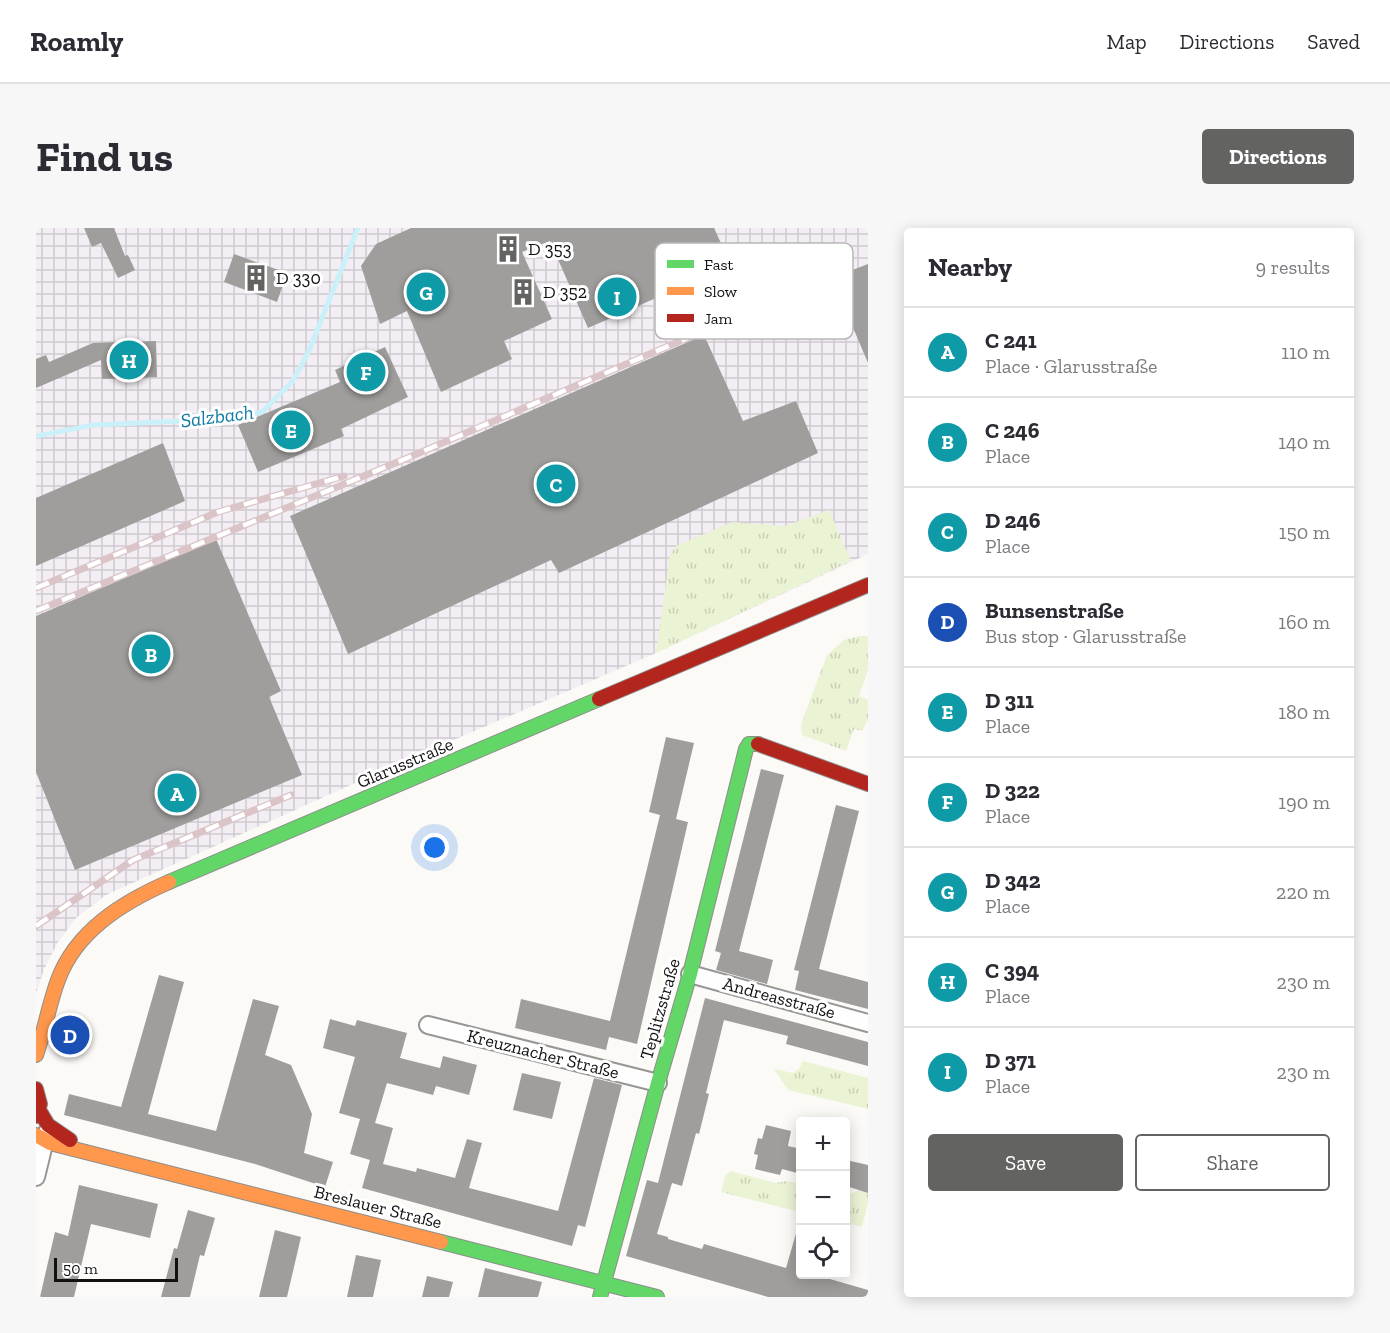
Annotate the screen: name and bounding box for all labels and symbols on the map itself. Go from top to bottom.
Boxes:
building icon: D 353 [493,234,523,264]
place label: D 353 [528,238,572,260]
legend [655,243,853,339]
text: Fast [704,255,733,274]
building icon: D 330 [241,263,271,293]
place label: D 330 [276,267,321,289]
pin: G [406,270,446,314]
pin: I [598,274,636,320]
building icon: D 352 [508,277,538,307]
place label: D 352 [543,281,587,303]
text: Slow [704,282,738,301]
text: Jam [704,309,733,328]
pin: H [110,338,148,382]
pin: F [346,350,386,394]
water label: Salzbach [179,400,255,432]
pin: E [272,408,310,452]
pin: C [536,462,576,506]
pin: B [132,632,170,676]
street label: Glarusstraße [354,733,456,793]
pin: A [158,770,196,816]
your location [420,833,449,862]
street label: Teplitzstraße [635,956,685,1062]
street label: Andreasstraße [720,972,838,1024]
pin: D [51,1012,90,1058]
street label: Kreuznacher Straße [465,1024,621,1084]
street label: Breslauer Straße [312,1180,444,1234]
scale bar [54,1255,178,1282]

